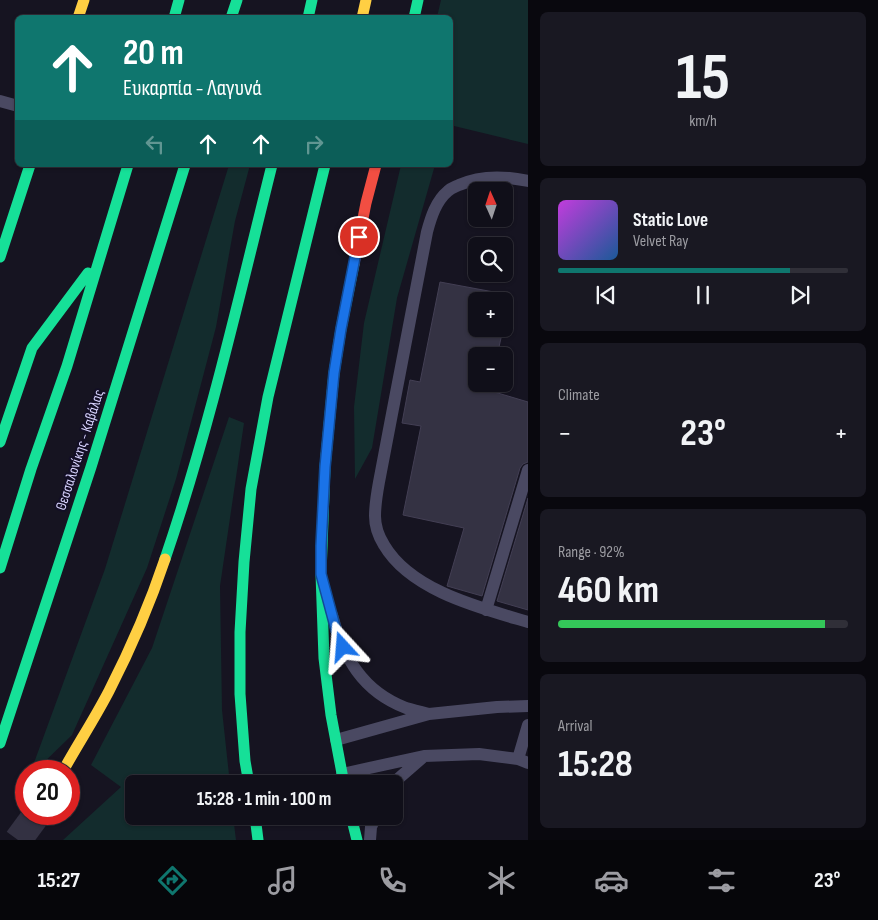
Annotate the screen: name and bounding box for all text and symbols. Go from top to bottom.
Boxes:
text: 20 m [123,32,184,75]
icon: ahead [40,35,105,100]
text: 15 [676,40,730,118]
text: Ευκαρπία - Λαγυνά [123,75,262,102]
text: km/h [689,112,717,131]
icon: left [141,130,169,158]
icon: ahead [194,130,222,158]
icon: ahead [247,130,275,158]
icon: right [300,130,328,158]
north arrow [468,182,512,228]
map controls [468,182,513,392]
text: Static Love [633,209,708,232]
pin [338,216,380,258]
icon: arrive [345,223,373,251]
text: Velvet Ray [633,232,688,251]
button: search [468,237,513,282]
icon: previous [592,281,620,309]
icon: pause [689,281,717,309]
icon: next [786,281,814,309]
button: + [468,292,513,337]
button: − [468,347,513,392]
text: Climate [558,386,600,405]
street label: Θεσσαλονίκης - Καβάλας [51,387,109,513]
text: 23° [680,411,726,456]
text: − [558,417,572,450]
text: + [834,417,848,450]
text: Range · 92% [558,543,625,562]
text: 460 km [558,568,659,613]
position arrow [316,620,368,672]
text: Arrival [558,717,592,736]
text: 15:28 [558,742,633,787]
speed limit sign: 20 [15,760,80,825]
text: 15:28 · 1 min · 100 m [197,788,331,811]
icon: directions [155,863,190,898]
icon: music [265,863,300,898]
icon: phone [375,863,410,898]
icon: climate [484,863,519,898]
icon: car [594,863,629,898]
icon: filters [704,863,739,898]
text: 15:27 [37,867,80,894]
text: 23° [814,867,840,894]

